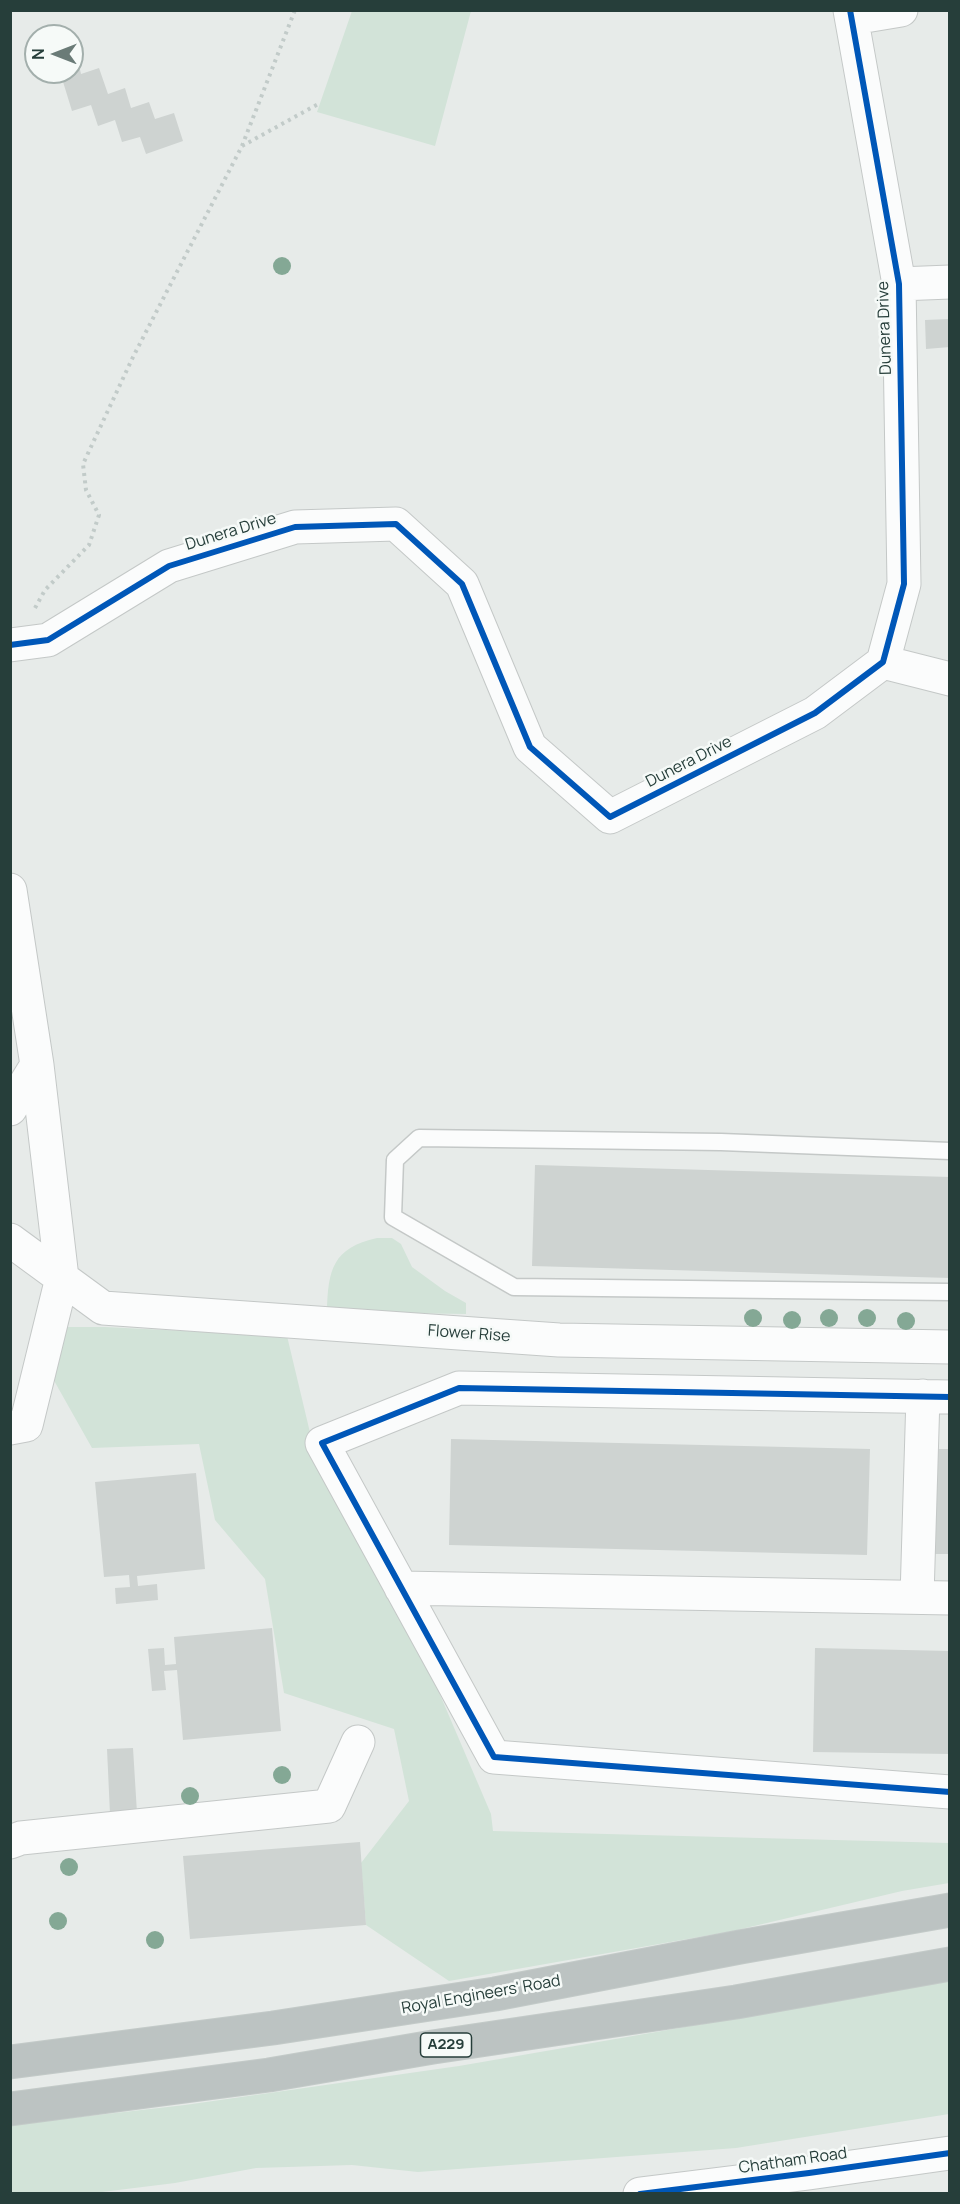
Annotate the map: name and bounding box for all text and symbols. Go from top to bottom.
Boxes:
north arrow [24,24,84,84]
text: N [27,48,49,60]
street label: Dunera Drive [874,281,896,375]
street label: Dunera Drive [183,509,279,555]
street label: Dunera Drive [643,732,735,792]
street label: Flower Rise [427,1322,511,1346]
street label: Royal Engineers' Road [400,1972,562,2018]
road number: A229 [420,2033,472,2057]
street label: Chatham Road [738,2144,848,2178]

